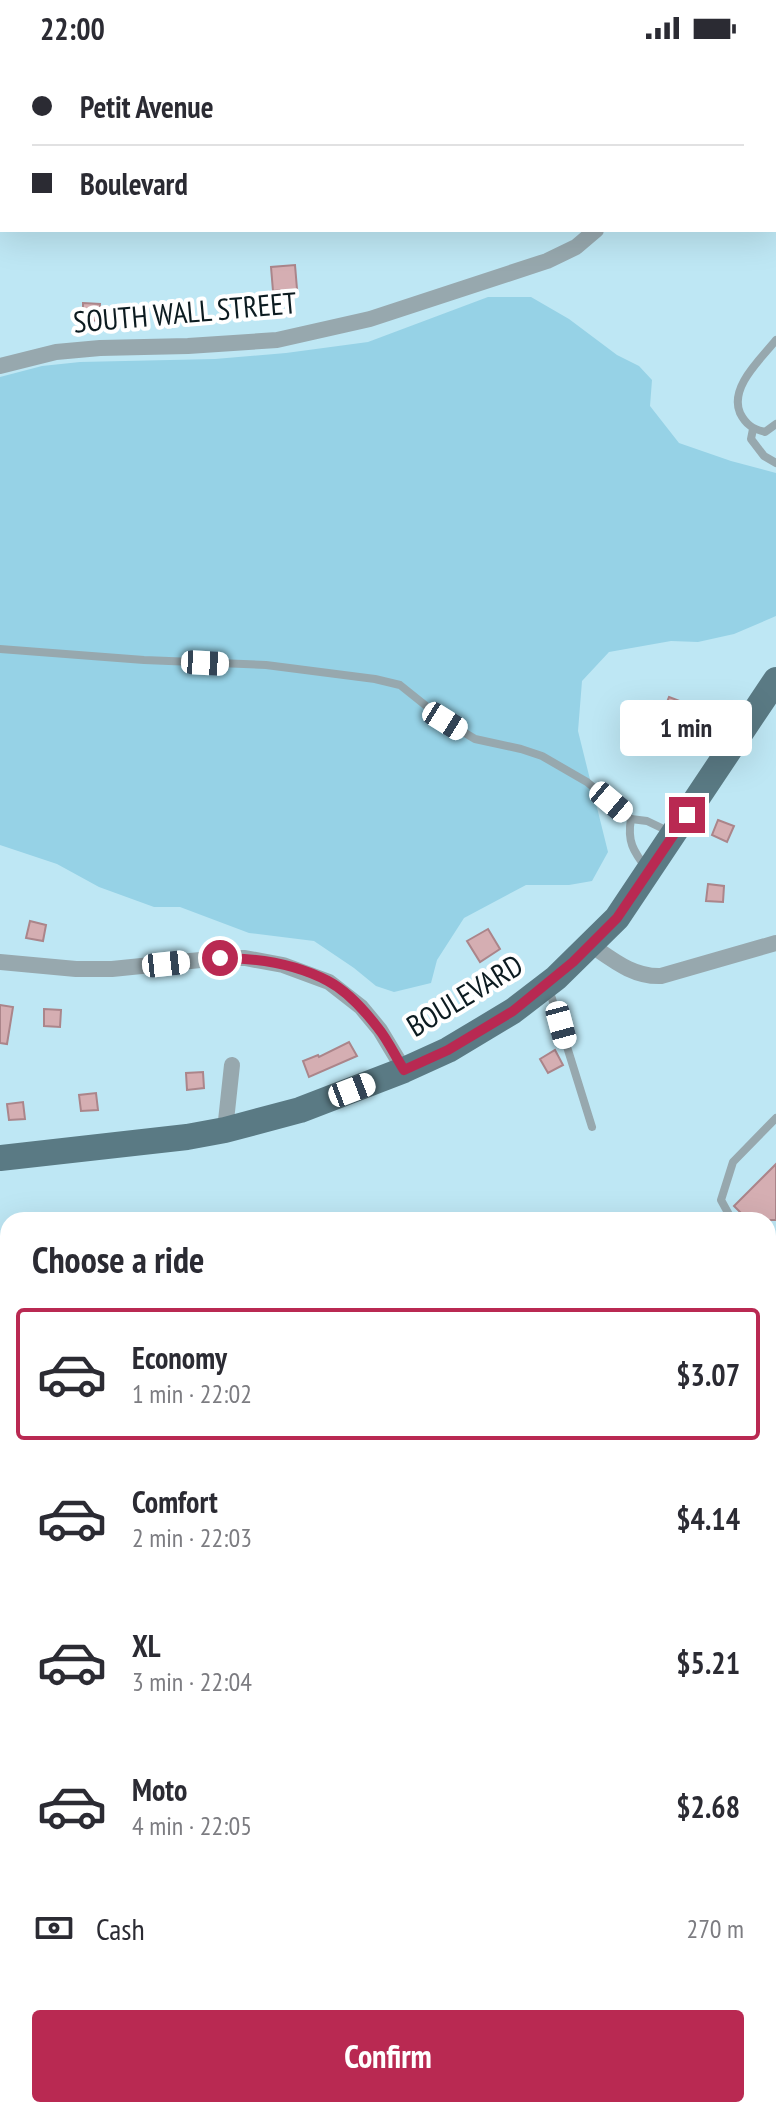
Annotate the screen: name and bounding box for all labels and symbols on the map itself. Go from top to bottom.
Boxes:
street label: SOUTH WALL STREET [72,282,298,341]
car [180,650,230,676]
car [418,698,472,744]
callout: 1 min [621,699,753,755]
car [585,777,637,827]
route end [669,797,705,833]
route start [202,940,238,976]
street label: BOULEVARD [399,945,529,1045]
car [141,950,191,978]
car [543,999,579,1051]
car [325,1070,379,1110]

